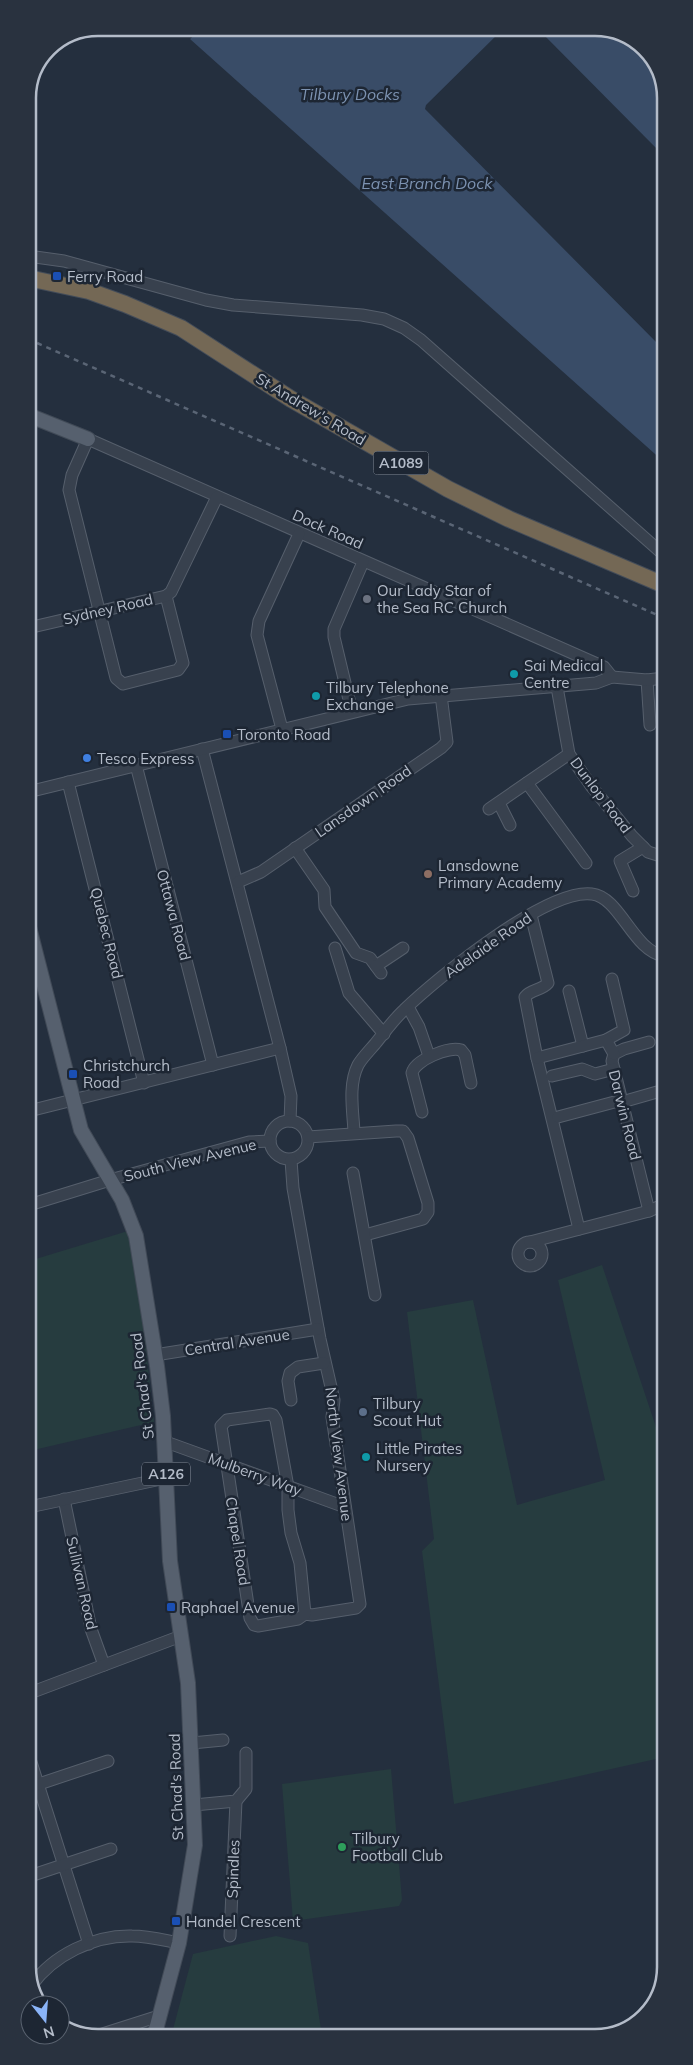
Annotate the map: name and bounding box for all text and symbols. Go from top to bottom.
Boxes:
water label: Tilbury Docks [300,84,400,104]
water label: East Branch Dock [362,173,493,193]
place label: Ferry Road [67,267,143,286]
marker: Ferry Road [51,270,63,282]
street label: St Andrew's Road [252,369,370,449]
road number: A1089 [374,452,428,474]
street label: Dock Road [290,505,366,553]
place label: Our Lady Star of the Sea RC Church [377,581,507,617]
street label: Sydney Road [61,589,155,629]
marker: Our Lady Star of the Sea RC Church [361,593,373,605]
place label: Sai Medical Centre [524,656,603,692]
marker: Sai Medical Centre [508,668,520,680]
place label: Tilbury Telephone Exchange [326,678,449,714]
marker: Tilbury Telephone Exchange [310,690,322,702]
place label: Toronto Road [237,725,331,744]
marker: Toronto Road [221,728,233,740]
place label: Tesco Express [97,749,195,768]
marker: Tesco Express [81,752,93,764]
street label: Dunlop Road [566,753,636,837]
street label: Lansdown Road [311,761,415,841]
place label: Lansdowne Primary Academy [438,856,562,892]
street label: Ottawa Road [153,867,195,963]
marker: Lansdowne Primary Academy [422,868,434,880]
street label: Quebec Road [86,885,128,981]
street label: Adelaide Road [441,908,535,982]
place label: Christchurch Road [83,1056,170,1092]
marker: Christchurch Road [67,1068,79,1080]
street label: Darwin Road [605,1068,645,1162]
street label: South View Avenue [122,1134,258,1186]
street label: Central Avenue [183,1324,291,1360]
street label: St Chad's Road [126,1332,158,1440]
street label: North View Avenue [321,1386,357,1522]
place label: Tilbury Scout Hut [373,1394,441,1430]
marker: Tilbury Scout Hut [357,1406,369,1418]
place label: Little Pirates Nursery [376,1439,462,1475]
street label: Mulberry Way [206,1448,304,1500]
marker: Little Pirates Nursery [360,1451,372,1463]
road number: A126 [142,1462,190,1486]
street label: Chapel Road [222,1495,254,1587]
street label: Sullivan Road [62,1535,102,1631]
place label: Raphael Avenue [181,1598,295,1617]
marker: Raphael Avenue [165,1601,177,1613]
street label: St Chad's Road [165,1733,187,1841]
place label: Tilbury Football Club [352,1829,443,1865]
street label: Spindles [222,1839,244,1899]
marker: Tilbury Football Club [336,1841,348,1853]
place label: Handel Crescent [186,1912,301,1931]
marker: Handel Crescent [170,1915,182,1927]
north arrow [20,1995,70,2045]
text: N [41,2022,56,2043]

